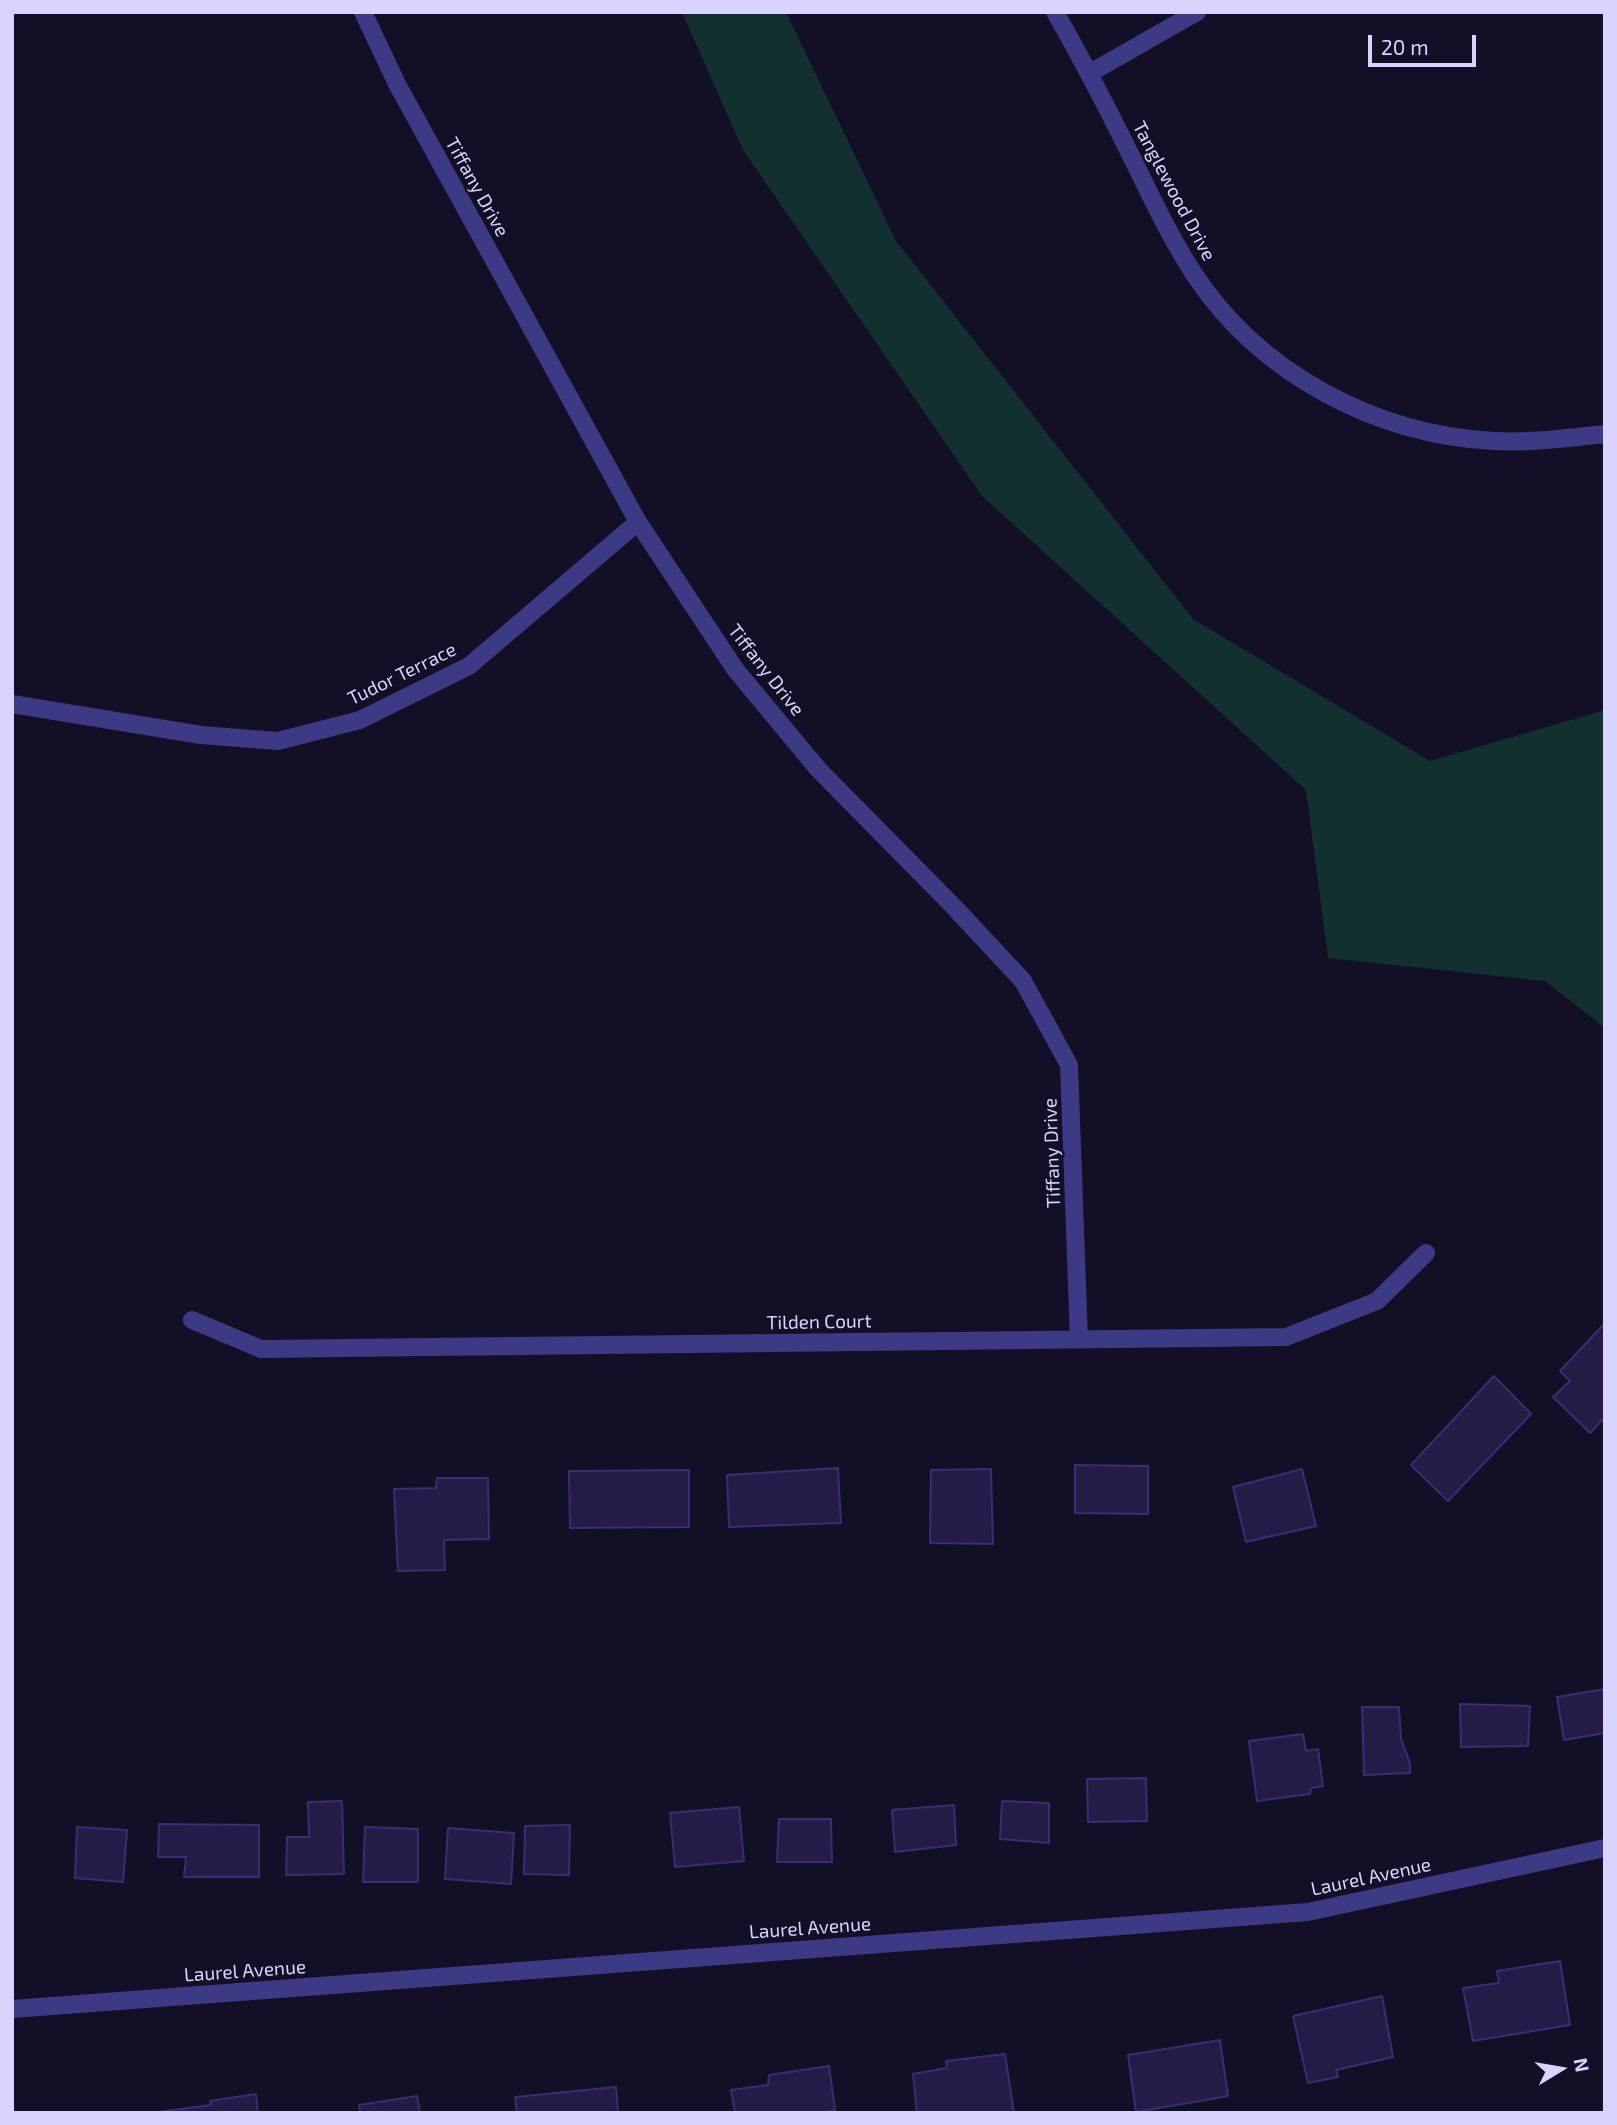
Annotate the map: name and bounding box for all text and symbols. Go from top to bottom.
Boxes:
scale bar [1372,21,1480,65]
text: 20 m [1381,34,1429,59]
street label: Tanglewood Drive [1128,117,1220,265]
street label: Tiffany Drive [440,133,514,241]
street label: Tiffany Drive [723,620,809,720]
street label: Tudor Terrace [344,638,460,710]
street label: Tiffany Drive [1039,1098,1065,1208]
street label: Tilden Court [766,1310,872,1334]
street label: Laurel Avenue [1309,1853,1433,1901]
street label: Laurel Avenue [748,1912,872,1944]
street label: Laurel Avenue [183,1955,307,1987]
north arrow [1526,2034,1596,2104]
text: N [1570,2056,1595,2074]

